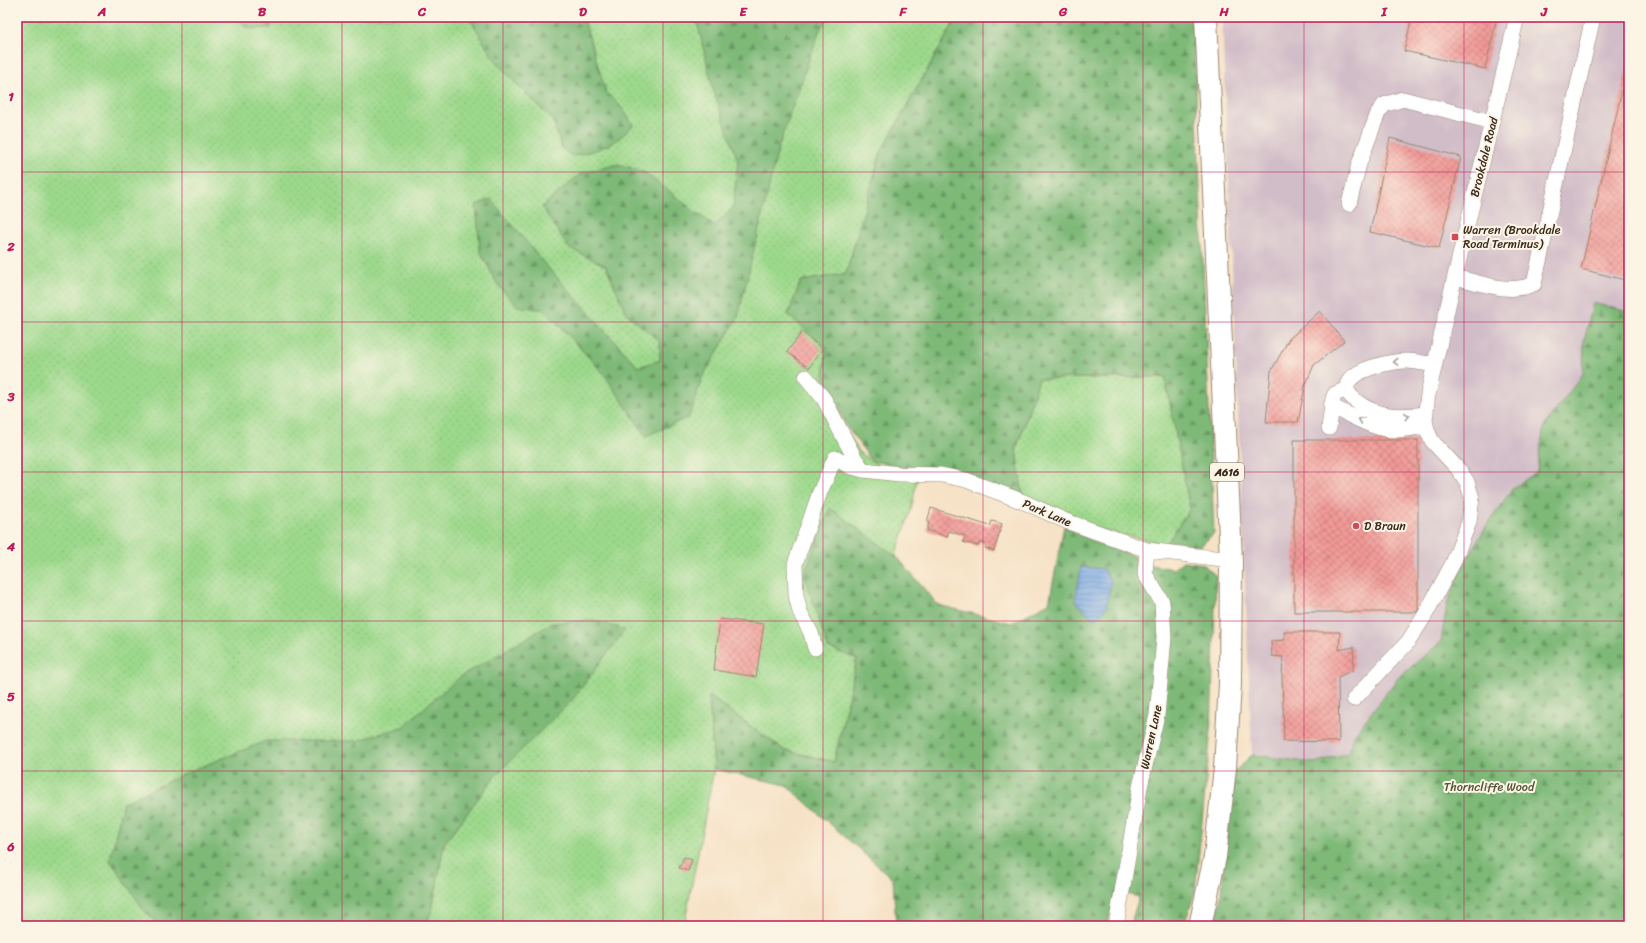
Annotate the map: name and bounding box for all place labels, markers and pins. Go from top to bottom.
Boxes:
place label: Warren (Brookdale Road Terminus) [1463,219,1561,255]
marker: Warren (Brookdale Road Terminus) [1450,232,1460,242]
place label: D Braun [1364,515,1406,537]
marker: D Braun [1351,521,1361,531]

